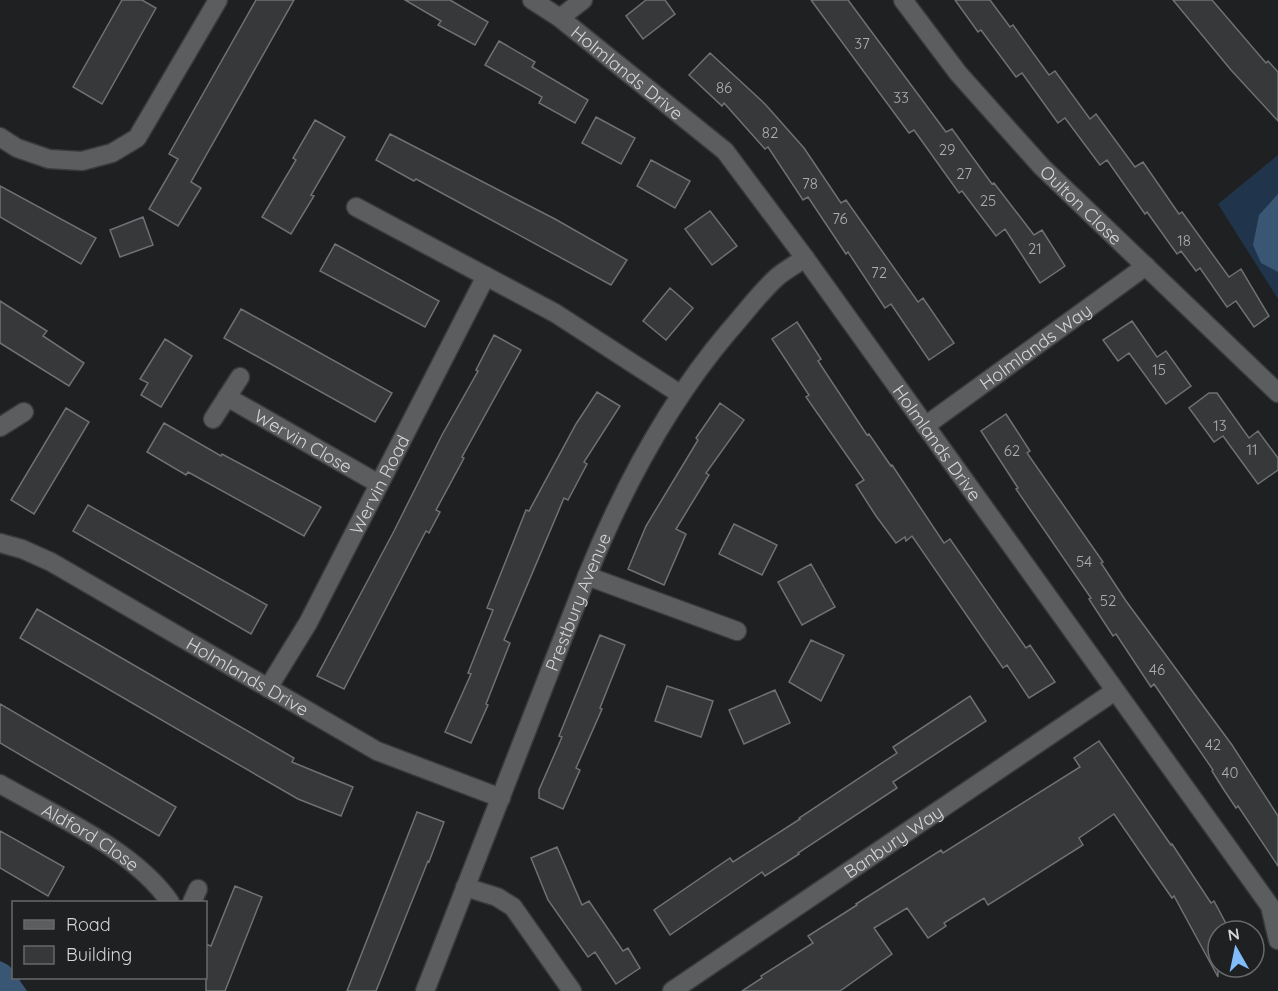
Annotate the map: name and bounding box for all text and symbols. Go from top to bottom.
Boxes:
street label: Holmlands Drive [567,20,688,125]
house number: 37 [854,34,870,53]
house number: 86 [716,78,732,97]
house number: 33 [893,88,909,107]
house number: 82 [762,123,778,142]
house number: 29 [939,140,955,159]
street label: Oulton Close [1035,160,1127,250]
house number: 27 [956,164,972,183]
house number: 78 [802,174,818,193]
house number: 25 [980,191,996,210]
house number: 76 [832,209,848,228]
house number: 18 [1177,231,1191,250]
house number: 21 [1028,239,1042,258]
house number: 72 [871,263,887,282]
street label: Holmlands Way [975,298,1096,394]
house number: 15 [1152,360,1166,379]
street label: Holmlands Drive [888,380,987,505]
street label: Wervin Close [250,404,356,478]
house number: 13 [1213,416,1227,435]
street label: Wervin Road [344,431,414,538]
house number: 11 [1246,440,1258,459]
house number: 62 [1004,441,1020,460]
street label: Prestbury Avenue [540,529,615,674]
house number: 54 [1076,552,1092,571]
house number: 52 [1100,591,1116,610]
street label: Holmlands Drive [182,632,313,721]
house number: 46 [1149,660,1165,679]
house number: 42 [1205,735,1221,754]
house number: 40 [1222,763,1238,782]
street label: Aldford Close [38,798,144,876]
street label: Banbury Way [839,800,947,883]
legend [12,901,207,979]
text: Road [66,913,111,936]
north arrow [1206,919,1266,979]
text: N [1226,923,1241,945]
text: Building [66,943,132,966]

